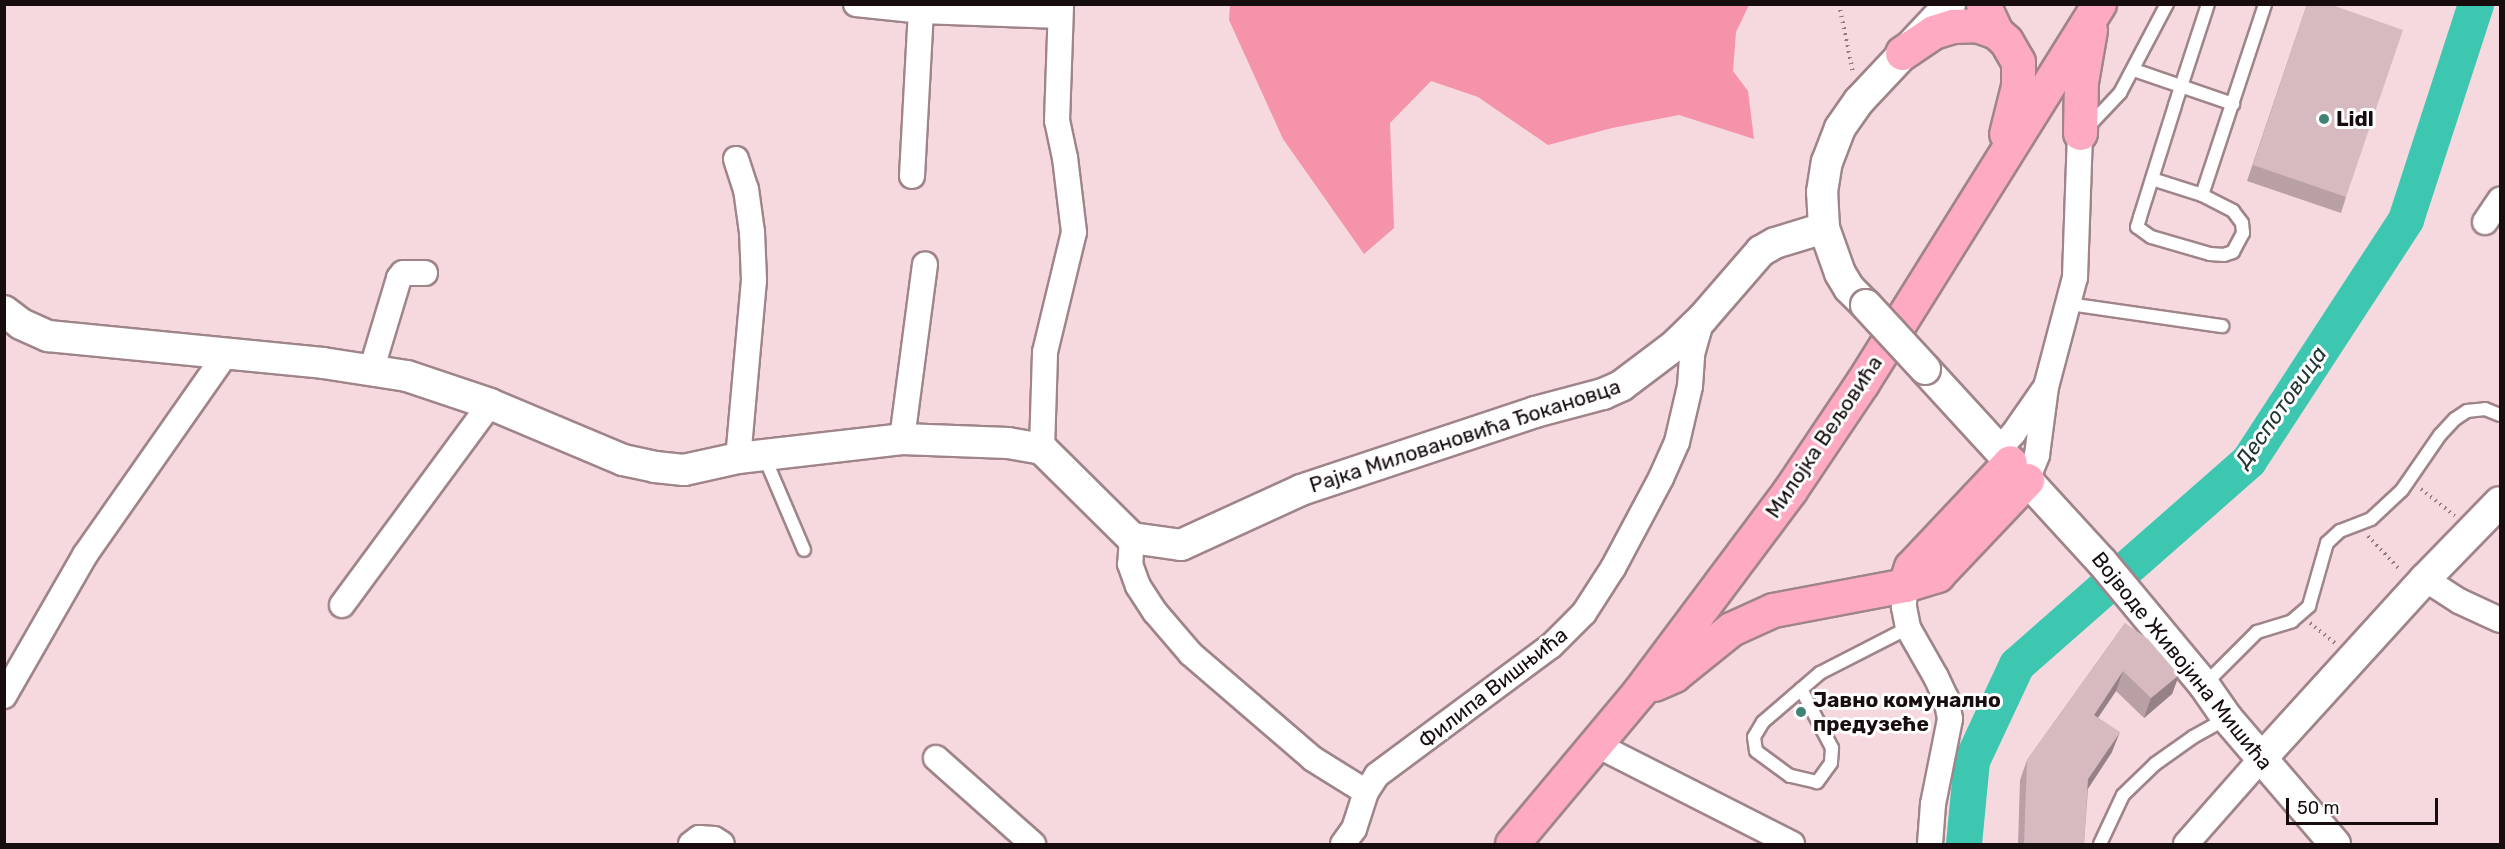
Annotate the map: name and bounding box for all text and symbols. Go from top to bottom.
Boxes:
place label: Lidl [2336,106,2374,132]
marker: Lidl [2317,112,2331,126]
water label: Деспотовица [2230,341,2332,473]
street label: Милојка Вељовића [1760,351,1888,523]
street label: Рајка Миловановића Ђокановца [1306,374,1624,498]
street label: Војводе Живојина Мишића [2086,547,2278,775]
street label: Филипа Вишњића [1413,622,1573,754]
place label: Јавно комунално предузеће [1813,687,2001,737]
marker: Јавно комунално предузеће [1794,705,1808,719]
scale bar [2289,786,2440,824]
text: 50 m [2297,797,2340,819]

